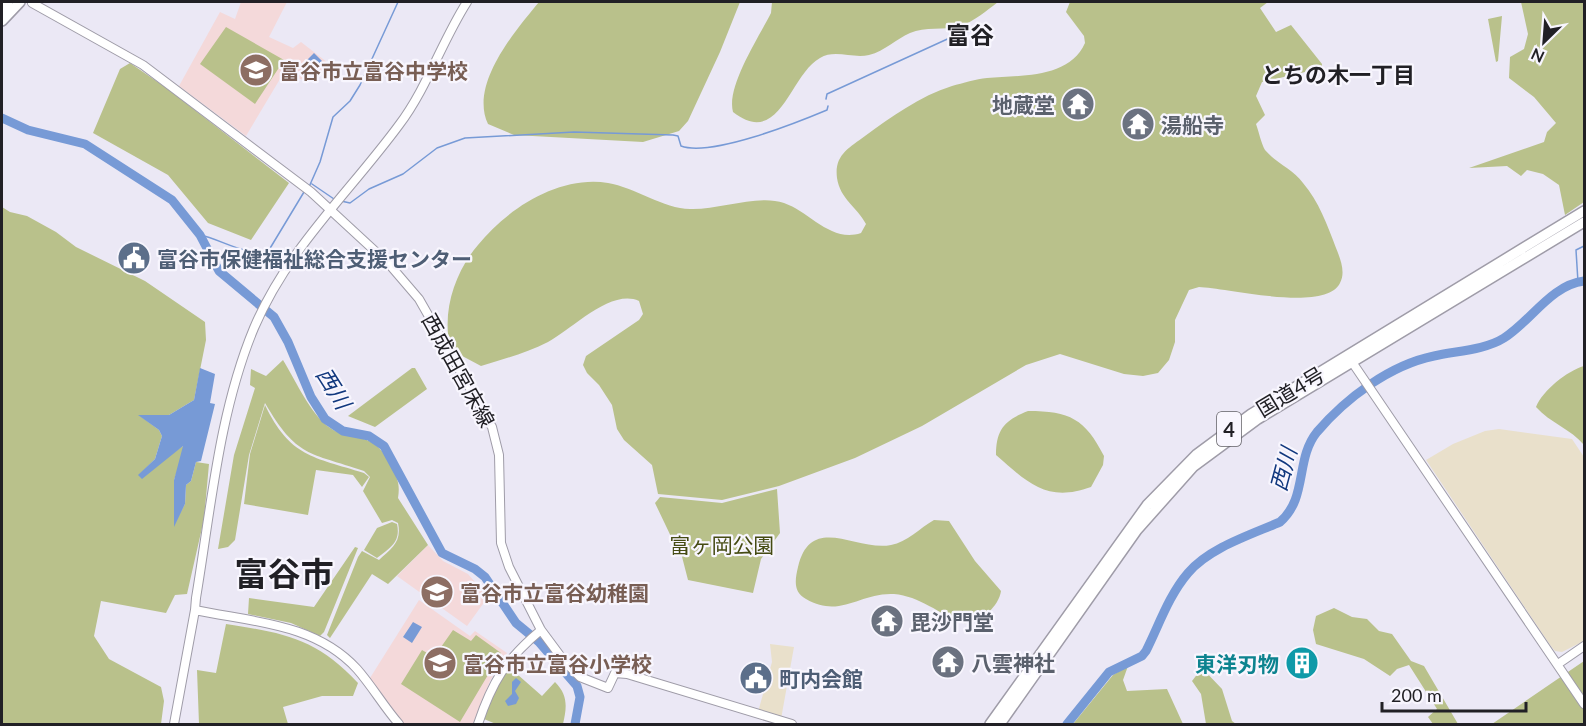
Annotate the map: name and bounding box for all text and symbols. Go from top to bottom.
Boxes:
north arrow [1514,12,1574,72]
district label: 富谷 [946,20,994,49]
text: N [1528,45,1547,67]
school or university icon: 富谷市立富谷中学校 [238,52,274,88]
place label: 富谷市立富谷中学校 [279,58,468,83]
district label: とちの木一丁目 [1261,61,1415,88]
temple icon: 地蔵堂 [1060,86,1096,122]
place label: 地蔵堂 [992,92,1055,117]
temple icon: 湯船寺 [1120,106,1156,142]
place label: 湯船寺 [1161,112,1224,137]
public building icon: 富谷市保健福祉総合支援センター [116,240,152,276]
place label: 富谷市保健福祉総合支援センター [157,246,472,271]
street label: 西成田宮床線 [418,309,500,431]
street label: 国道4号 [1251,361,1329,421]
water label: 西川 [311,362,358,416]
road number: 4 [1217,412,1241,446]
water label: 西川 [1264,442,1302,494]
park label: 富ヶ岡公園 [670,532,775,557]
district label: 富谷市 [235,553,334,593]
school or university icon: 富谷市立富谷幼稚園 [419,574,455,610]
place label: 富谷市立富谷幼稚園 [460,580,649,605]
temple icon: 毘沙門堂 [869,603,905,639]
place label: 毘沙門堂 [910,609,994,634]
temple icon: 八雲神社 [930,644,966,680]
school or university icon: 富谷市立富谷小学校 [422,645,458,681]
building icon: 東洋刃物 [1284,645,1320,681]
place label: 八雲神社 [971,650,1055,675]
place label: 富谷市立富谷小学校 [463,651,652,676]
place label: 東洋刃物 [1195,651,1279,676]
public building icon: 町内会館 [738,660,774,696]
place label: 町内会館 [779,666,863,691]
scale bar [1382,675,1526,713]
text: 200 m [1391,684,1442,706]

